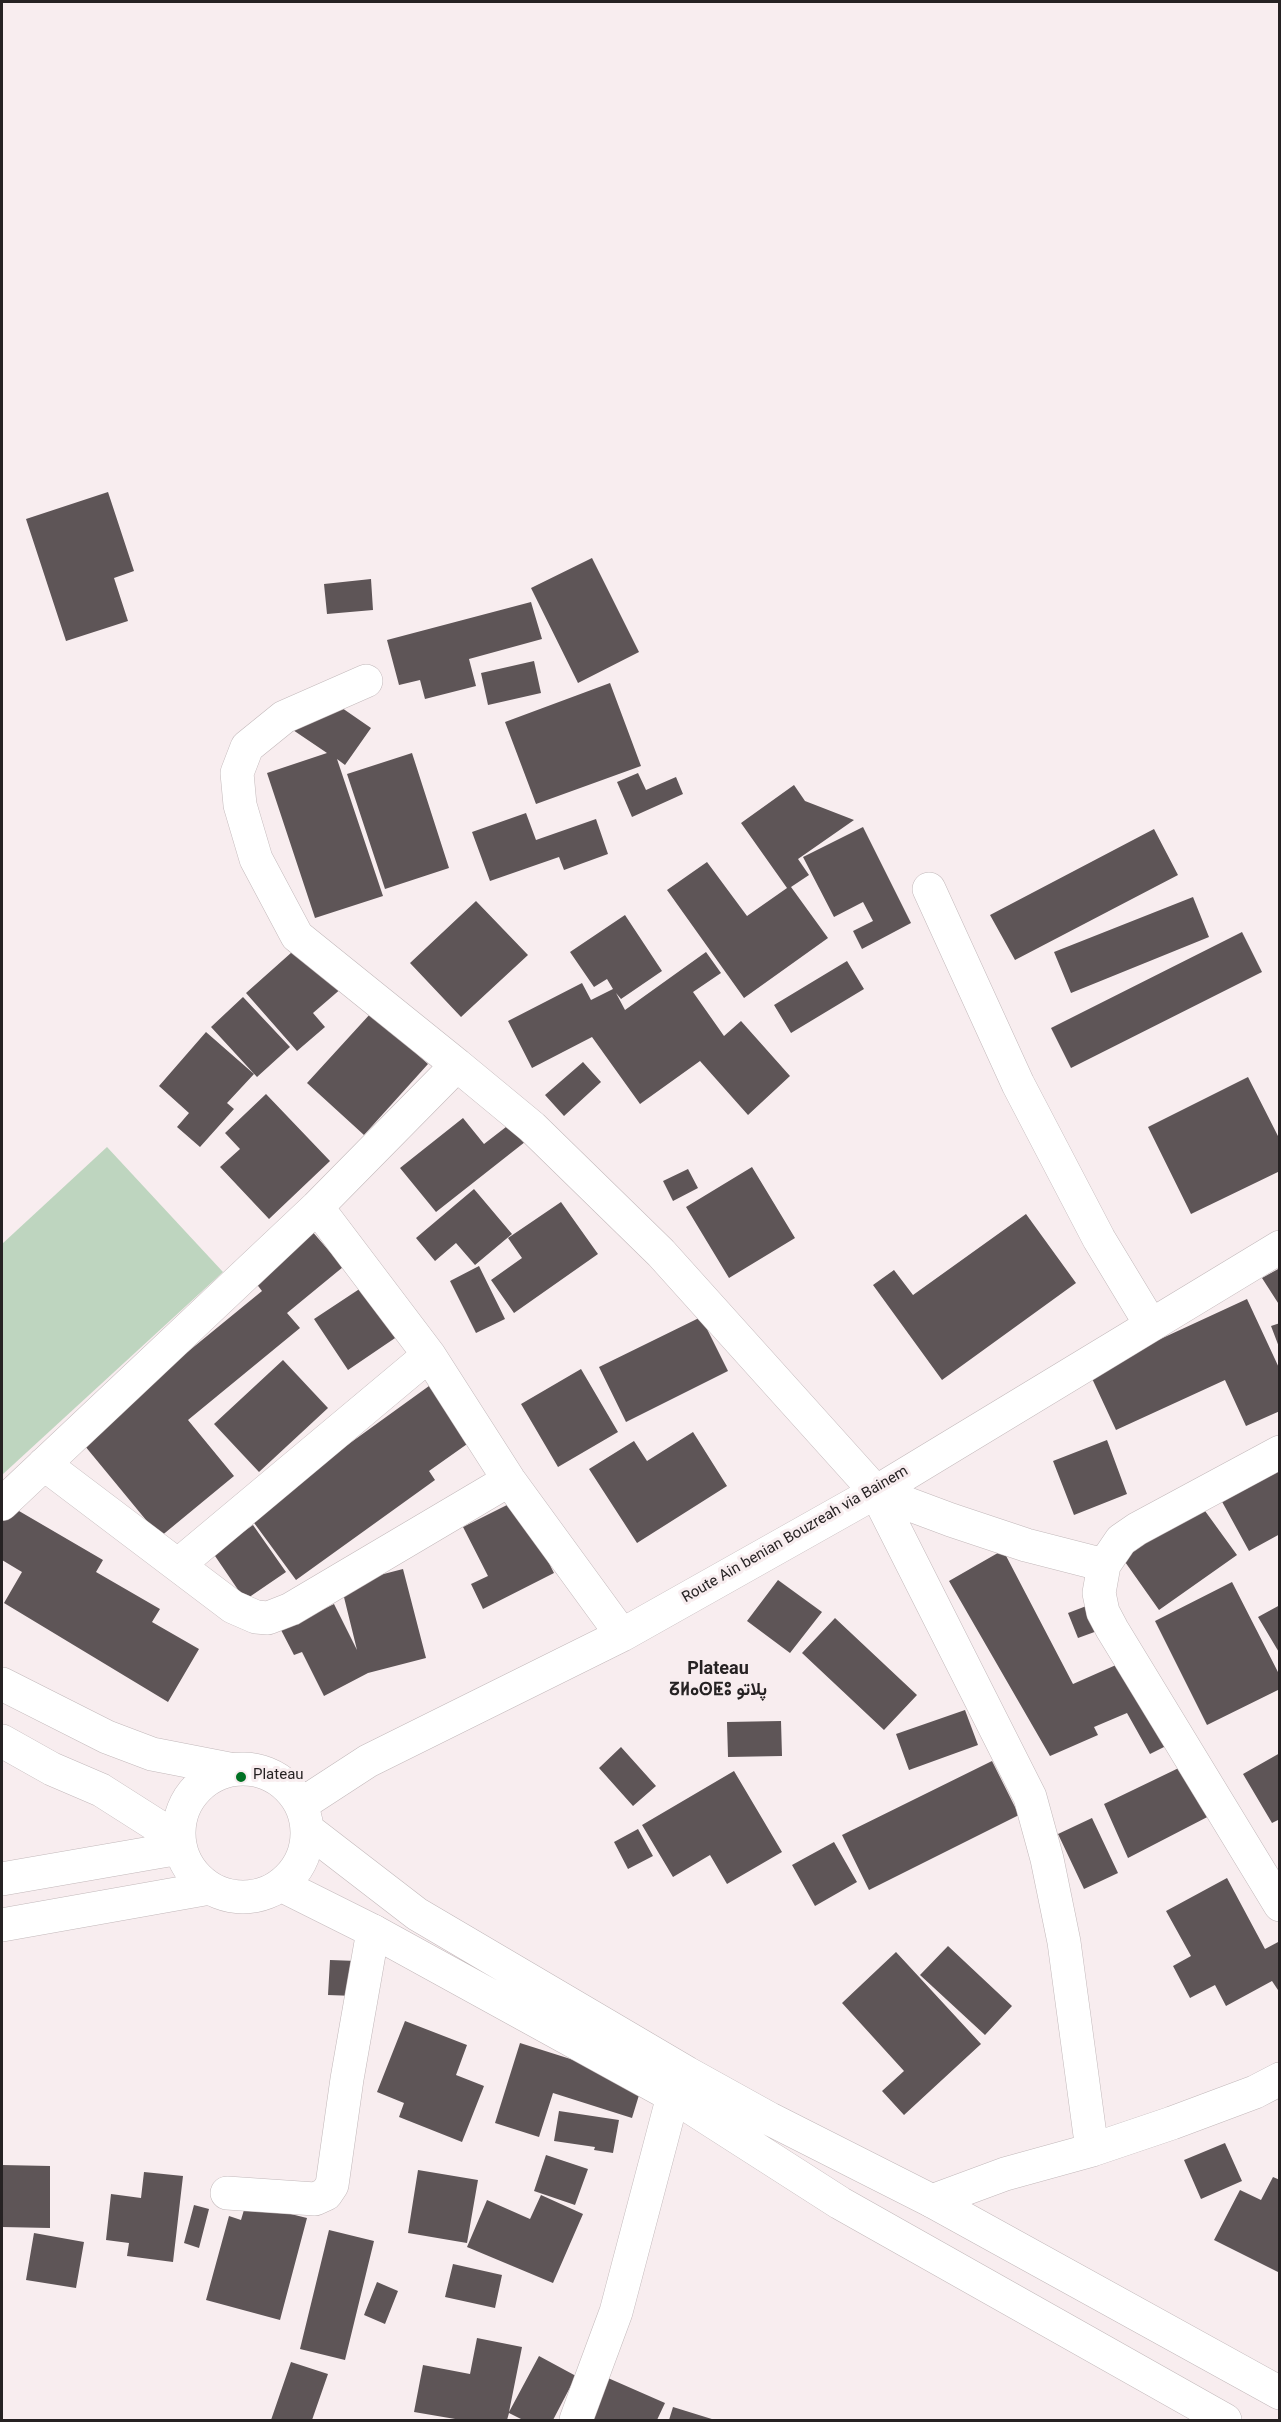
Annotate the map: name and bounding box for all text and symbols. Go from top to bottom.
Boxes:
street label: Route Ain benian Bouzreah via Bainem [680,1464,912,1608]
district label: Plateau ⵒⵍⴰⵙⵟⵓ پلاتو [669,1660,767,1702]
place label: Plateau [253,1768,304,1786]
marker: Plateau [234,1770,248,1784]

